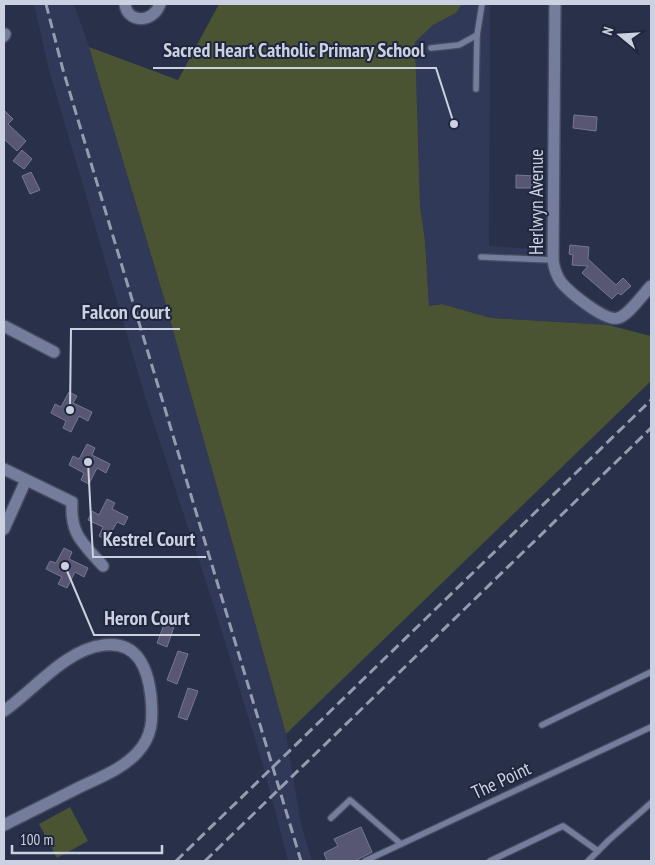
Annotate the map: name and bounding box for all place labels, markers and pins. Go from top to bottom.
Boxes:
callout: Sacred Heart Catholic Primary School [153,33,436,68]
callout: Falcon Court [71,294,180,329]
callout: Kestrel Court [93,522,206,557]
callout: Heron Court [94,600,200,635]

